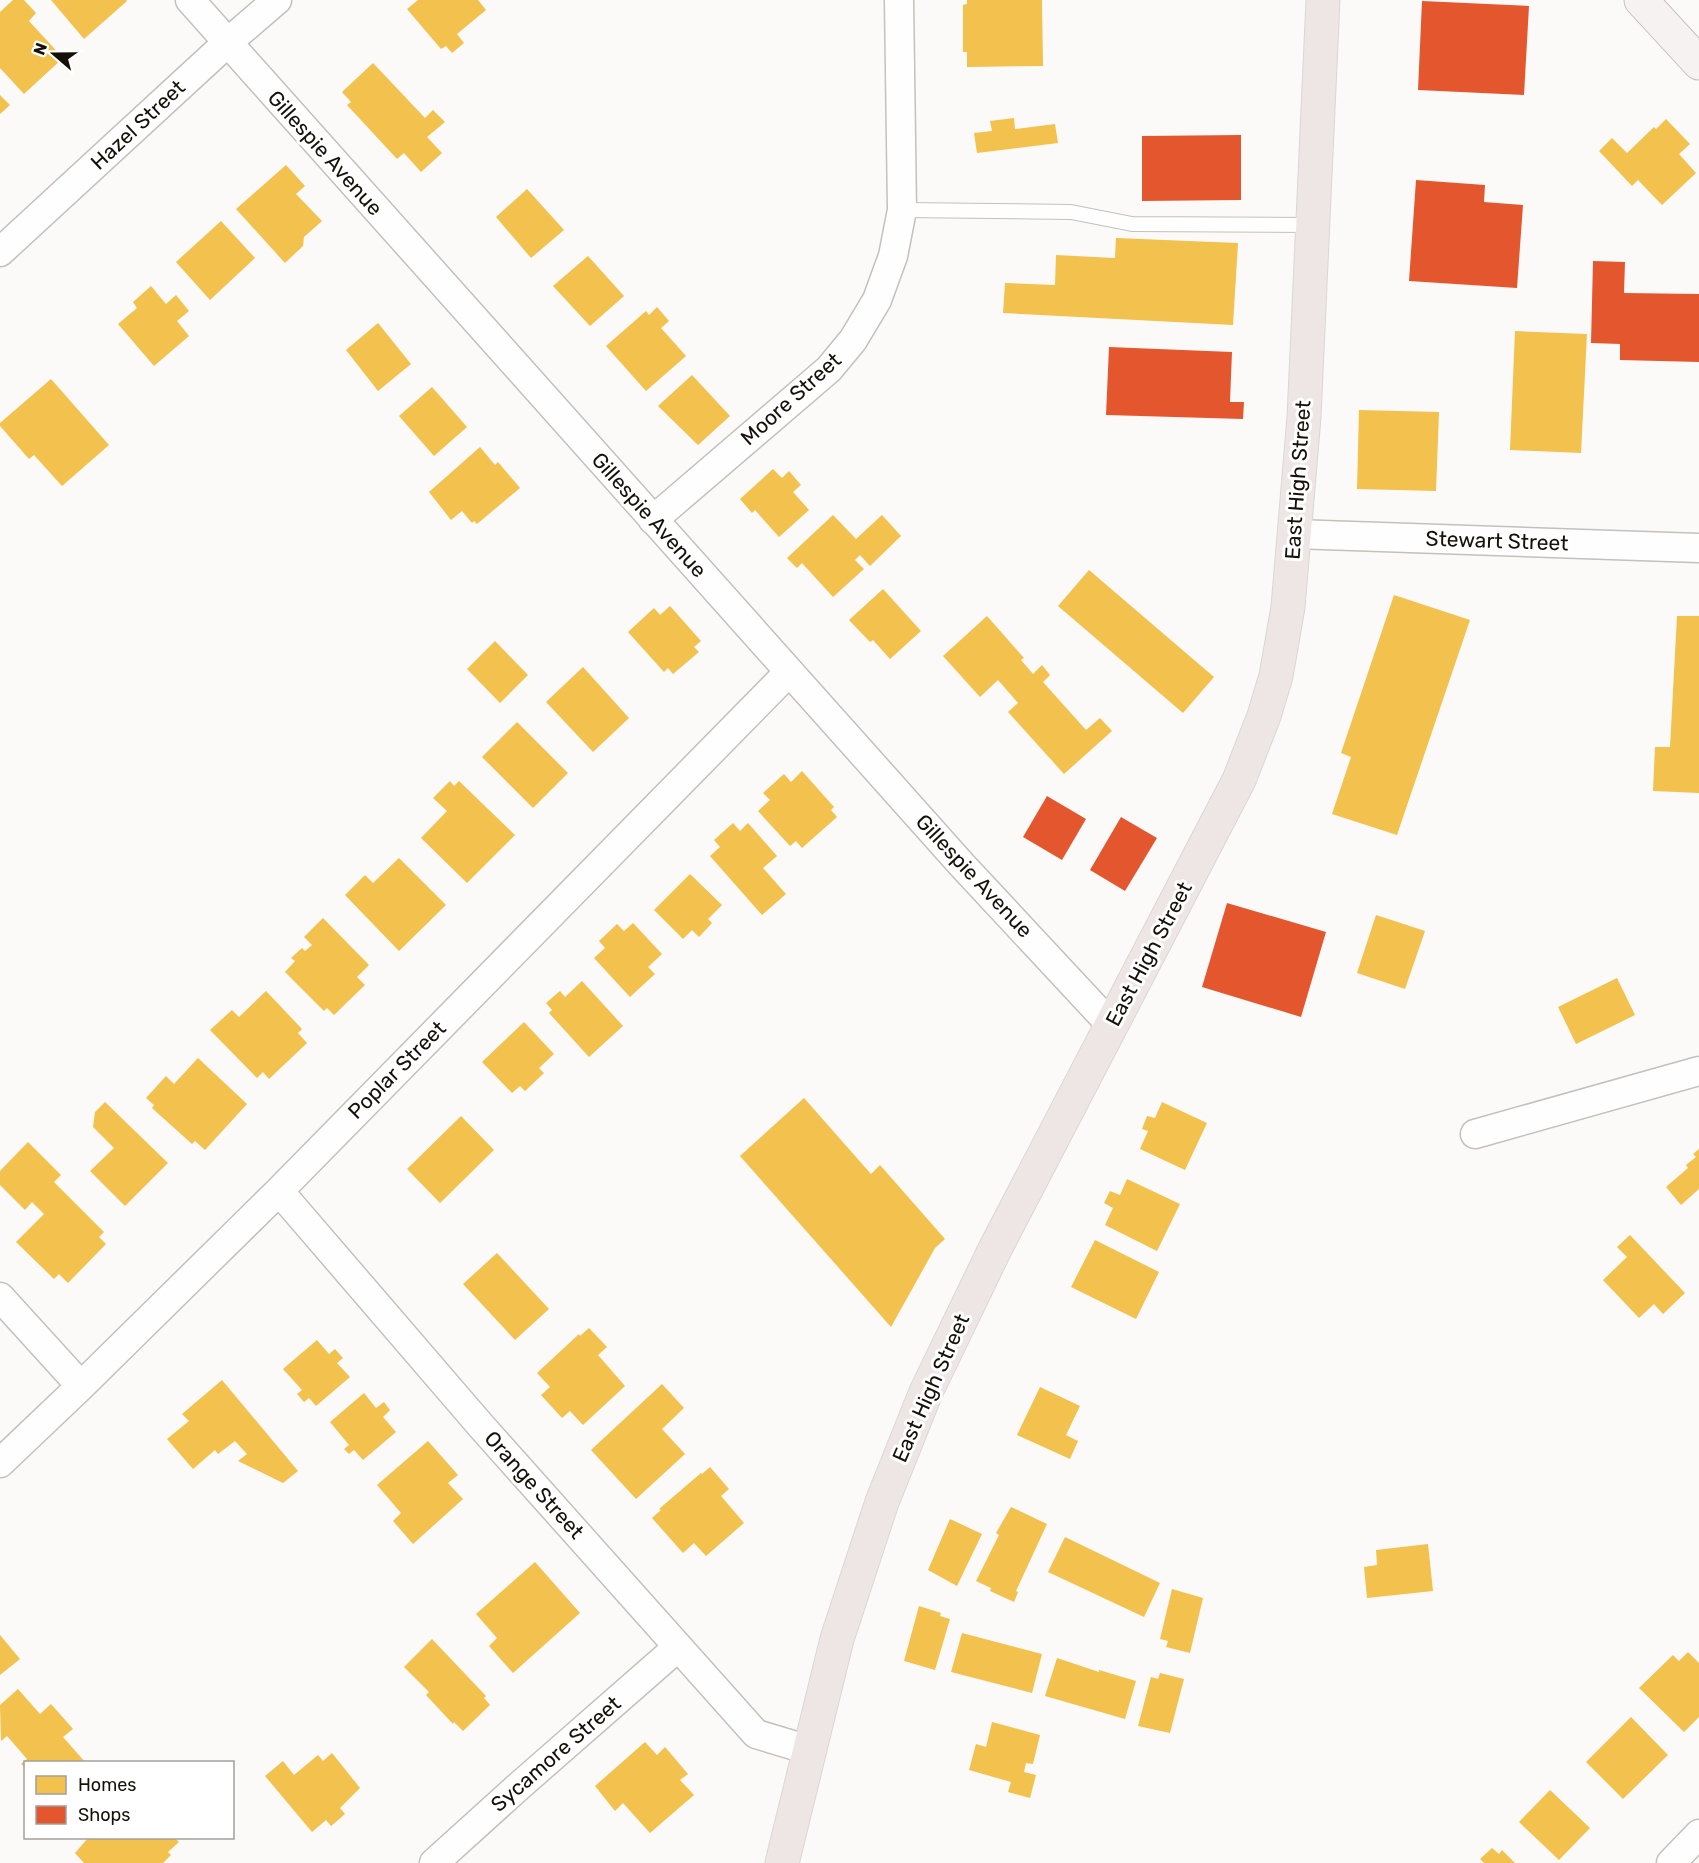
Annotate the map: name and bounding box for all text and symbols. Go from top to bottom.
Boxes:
north arrow [24,24,84,84]
text: N [29,40,51,58]
street label: Hazel Street [85,75,190,175]
street label: Gillespie Avenue [263,85,388,220]
street label: Moore Street [735,347,846,450]
street label: East High Street [1279,399,1316,560]
street label: Gillespie Avenue [587,447,712,582]
street label: Stewart Street [1425,526,1569,555]
street label: Gillespie Avenue [911,809,1038,943]
street label: East High Street [1100,877,1197,1030]
street label: Poplar Street [343,1016,451,1124]
street label: East High Street [887,1310,974,1466]
street label: Orange Street [479,1426,589,1544]
street label: Sycamore Street [486,1691,626,1817]
legend [24,1761,234,1839]
text: Homes [78,1774,136,1796]
text: Shops [78,1804,130,1826]

